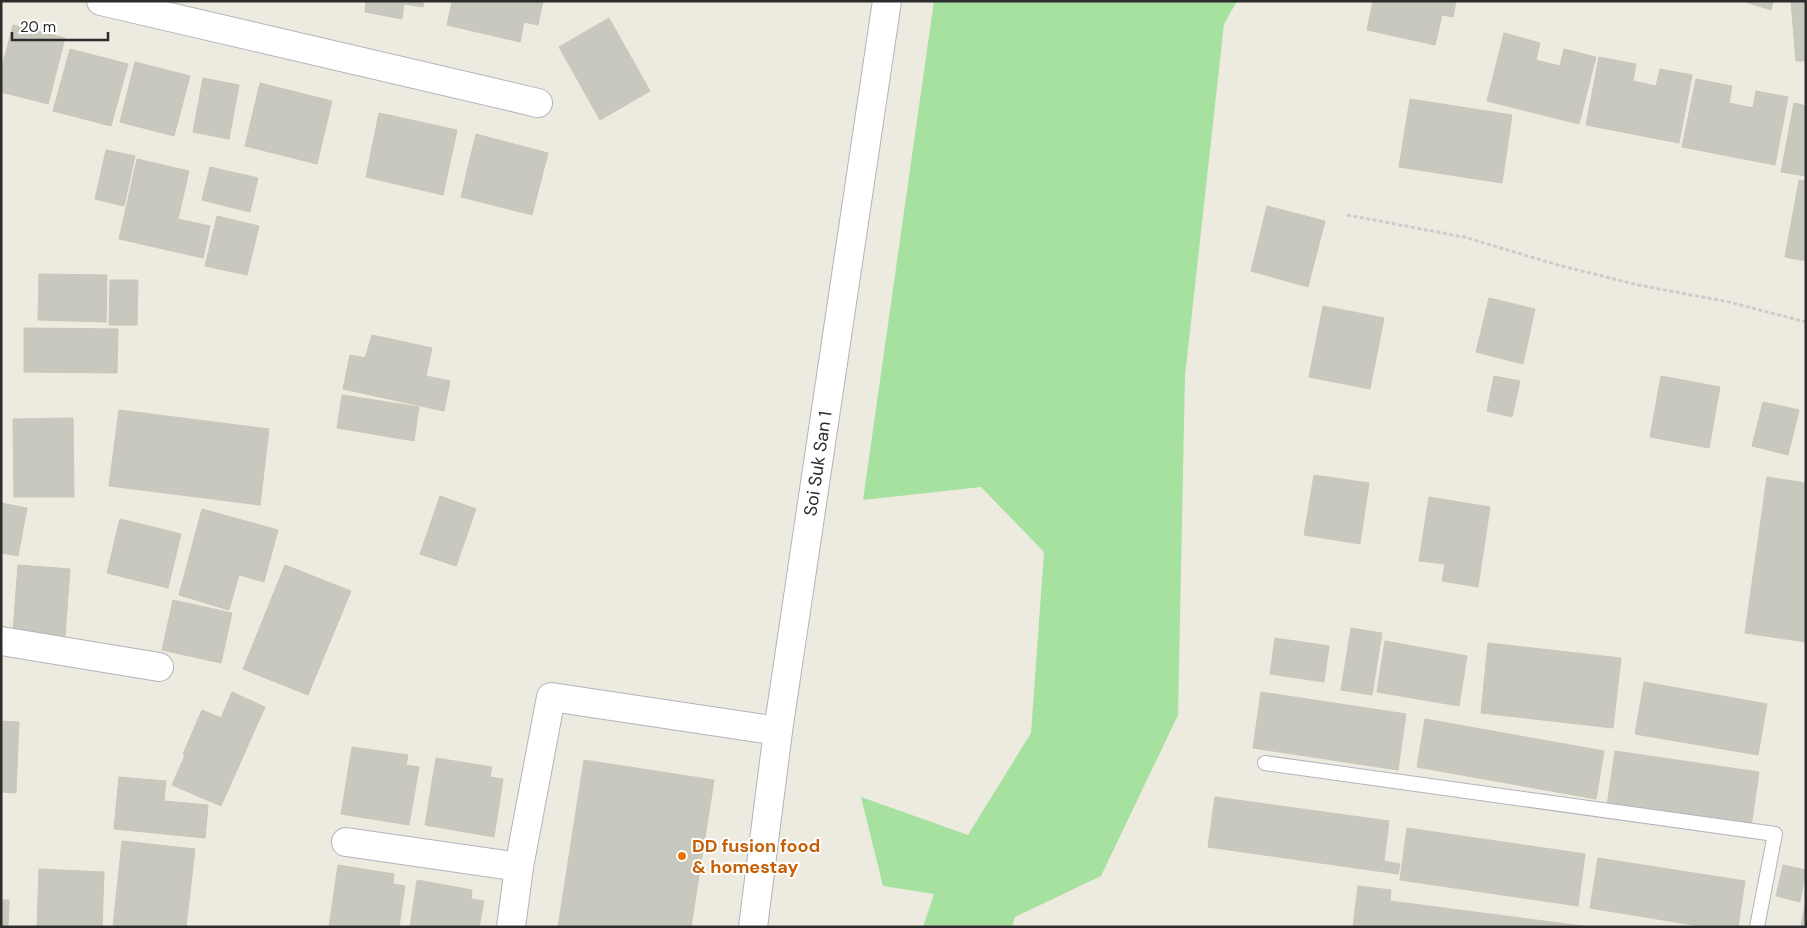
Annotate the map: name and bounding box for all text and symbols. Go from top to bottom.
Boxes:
scale bar [12,10,109,42]
text: 20 m [20,17,56,37]
street label: Soi Suk San 1 [798,409,838,518]
place label: DD fusion food & homestay [692,834,820,879]
marker: DD fusion food & homestay [676,850,688,862]

